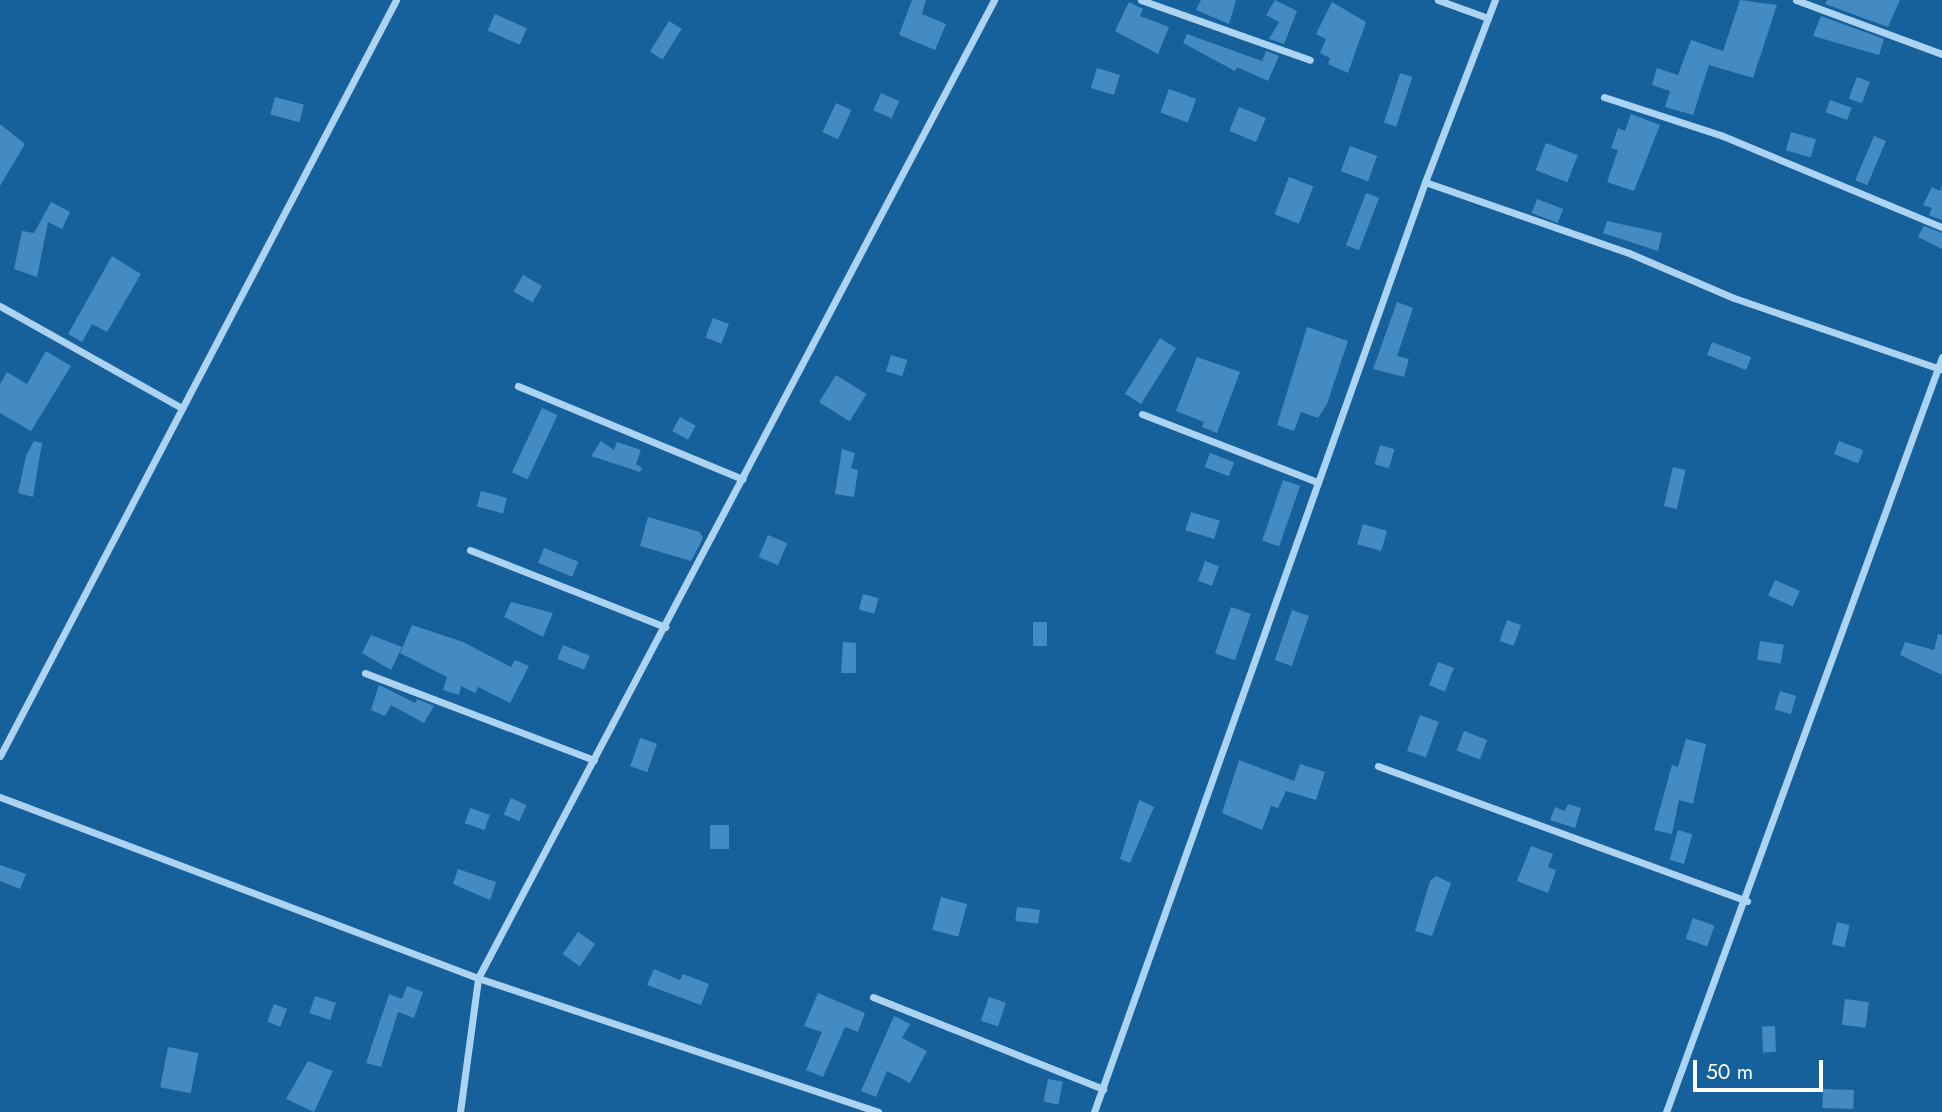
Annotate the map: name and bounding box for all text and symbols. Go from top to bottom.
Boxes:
scale bar [1697,1046,1826,1090]
text: 50 m [1706,1057,1753,1087]

